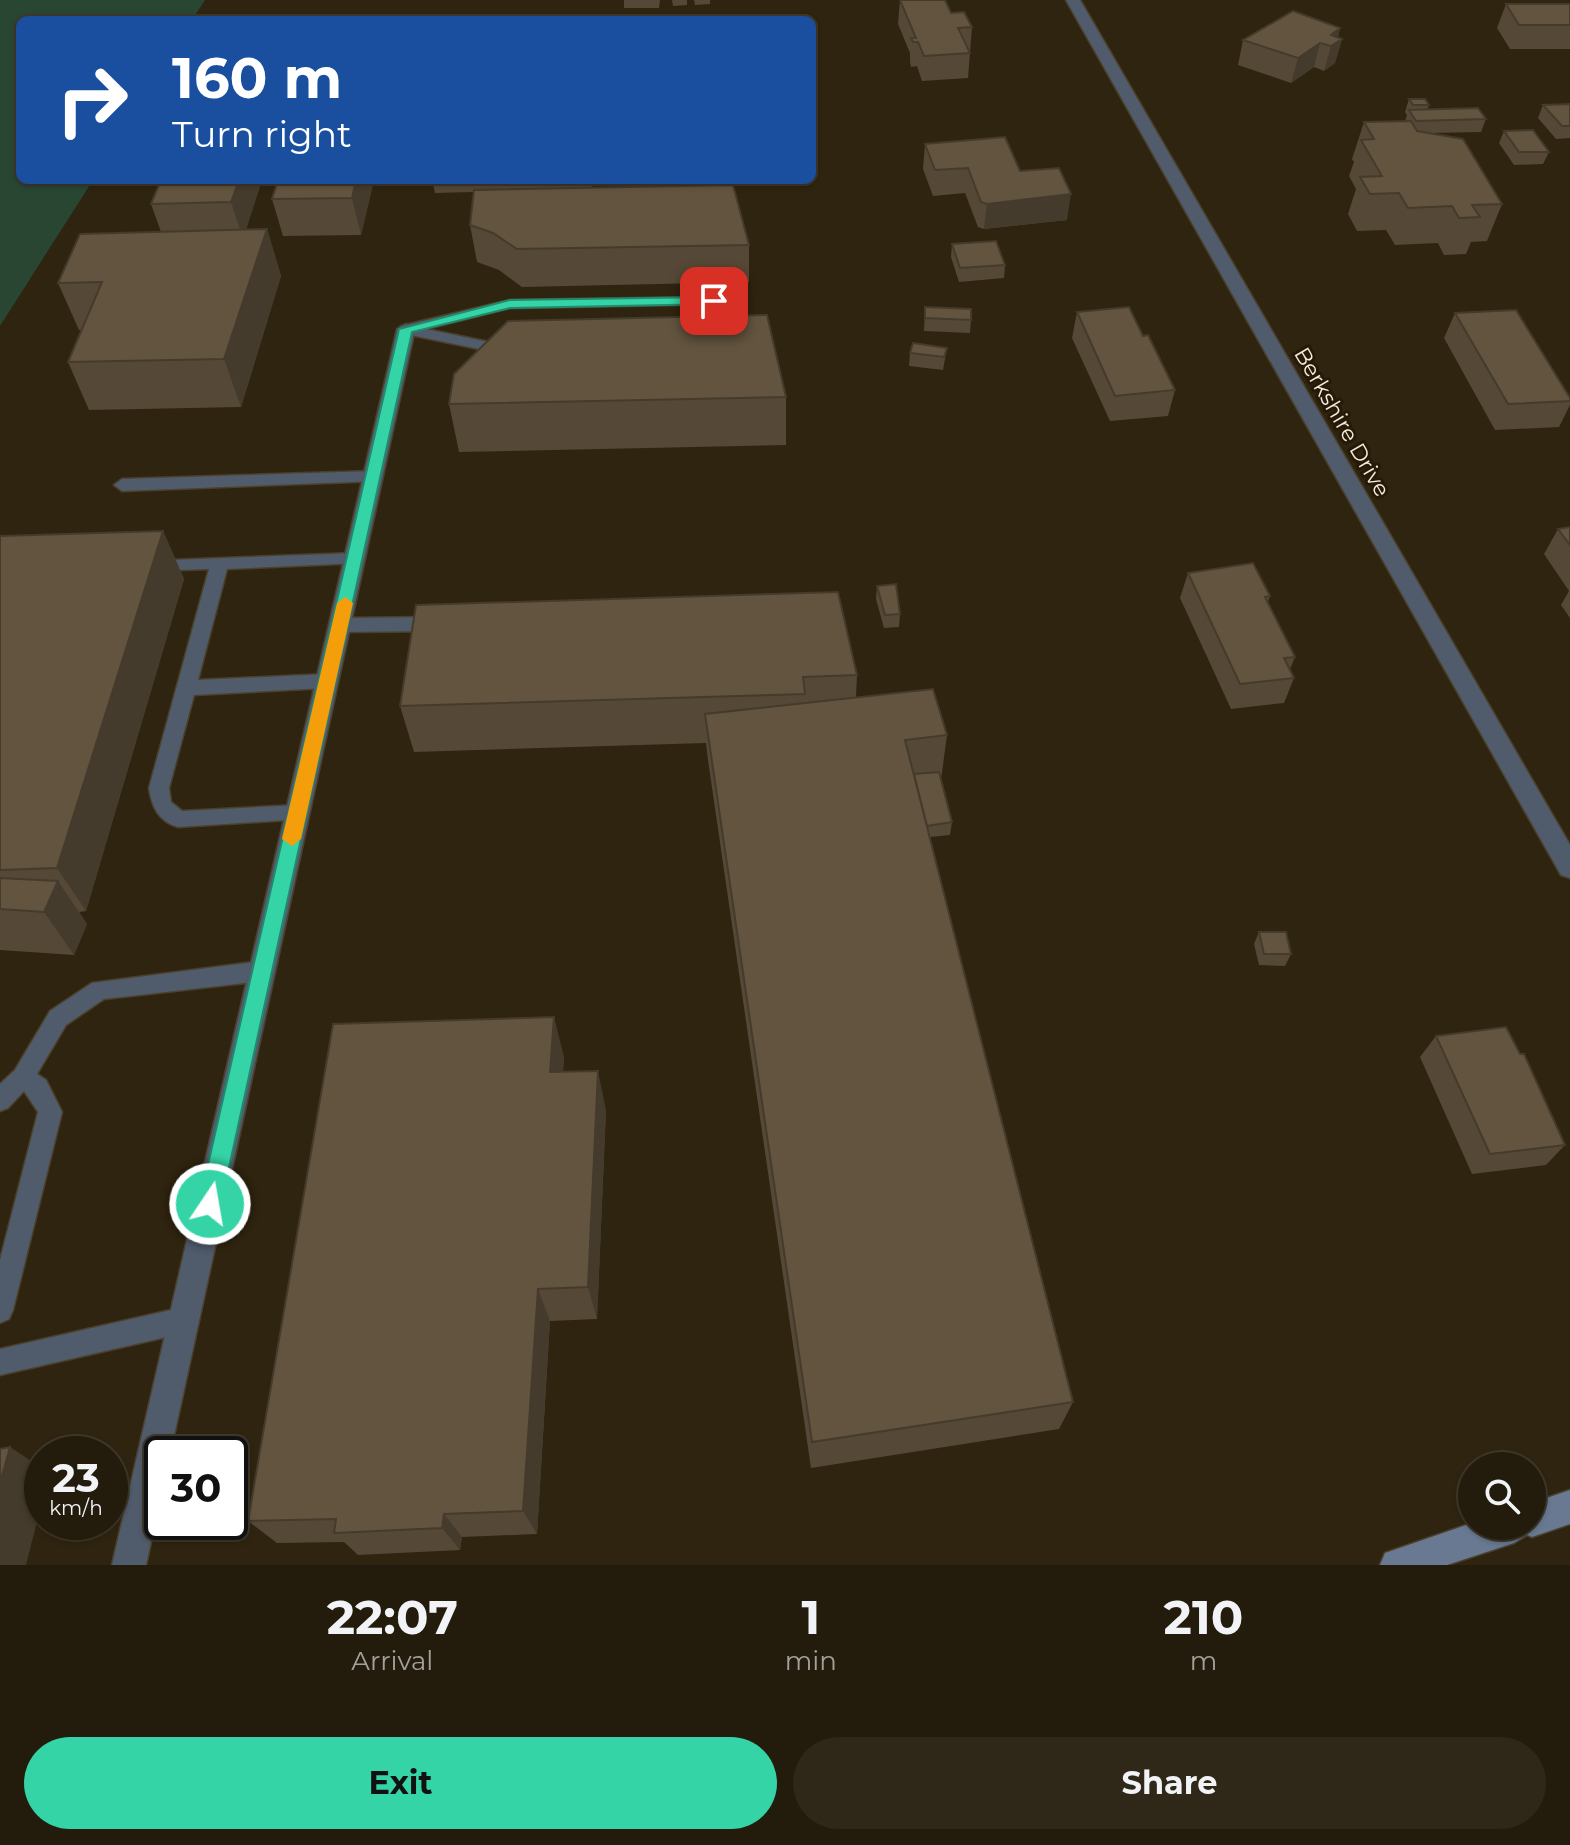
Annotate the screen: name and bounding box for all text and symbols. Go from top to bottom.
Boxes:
text: 160 m [172,44,342,112]
icon: right [40,48,144,152]
text: Turn right [172,112,352,156]
pin [680,267,748,335]
icon: arrive [692,279,736,323]
street label: Berkshire Drive [1288,342,1396,502]
position arrow [168,1162,252,1246]
speed limit sign: 30 [144,1436,248,1540]
map controls [1458,1452,1546,1540]
button: search [1458,1452,1546,1540]
text: 23 [52,1453,100,1502]
text: km/h [49,1496,103,1520]
text: 22:07 [327,1588,458,1646]
text: 1 [801,1588,820,1646]
text: 210 [1164,1588,1243,1646]
text: Arrival [351,1645,433,1677]
text: min [785,1645,837,1677]
text: m [1190,1645,1217,1677]
button: Exit [24,1737,777,1829]
button: Share [793,1737,1546,1829]

